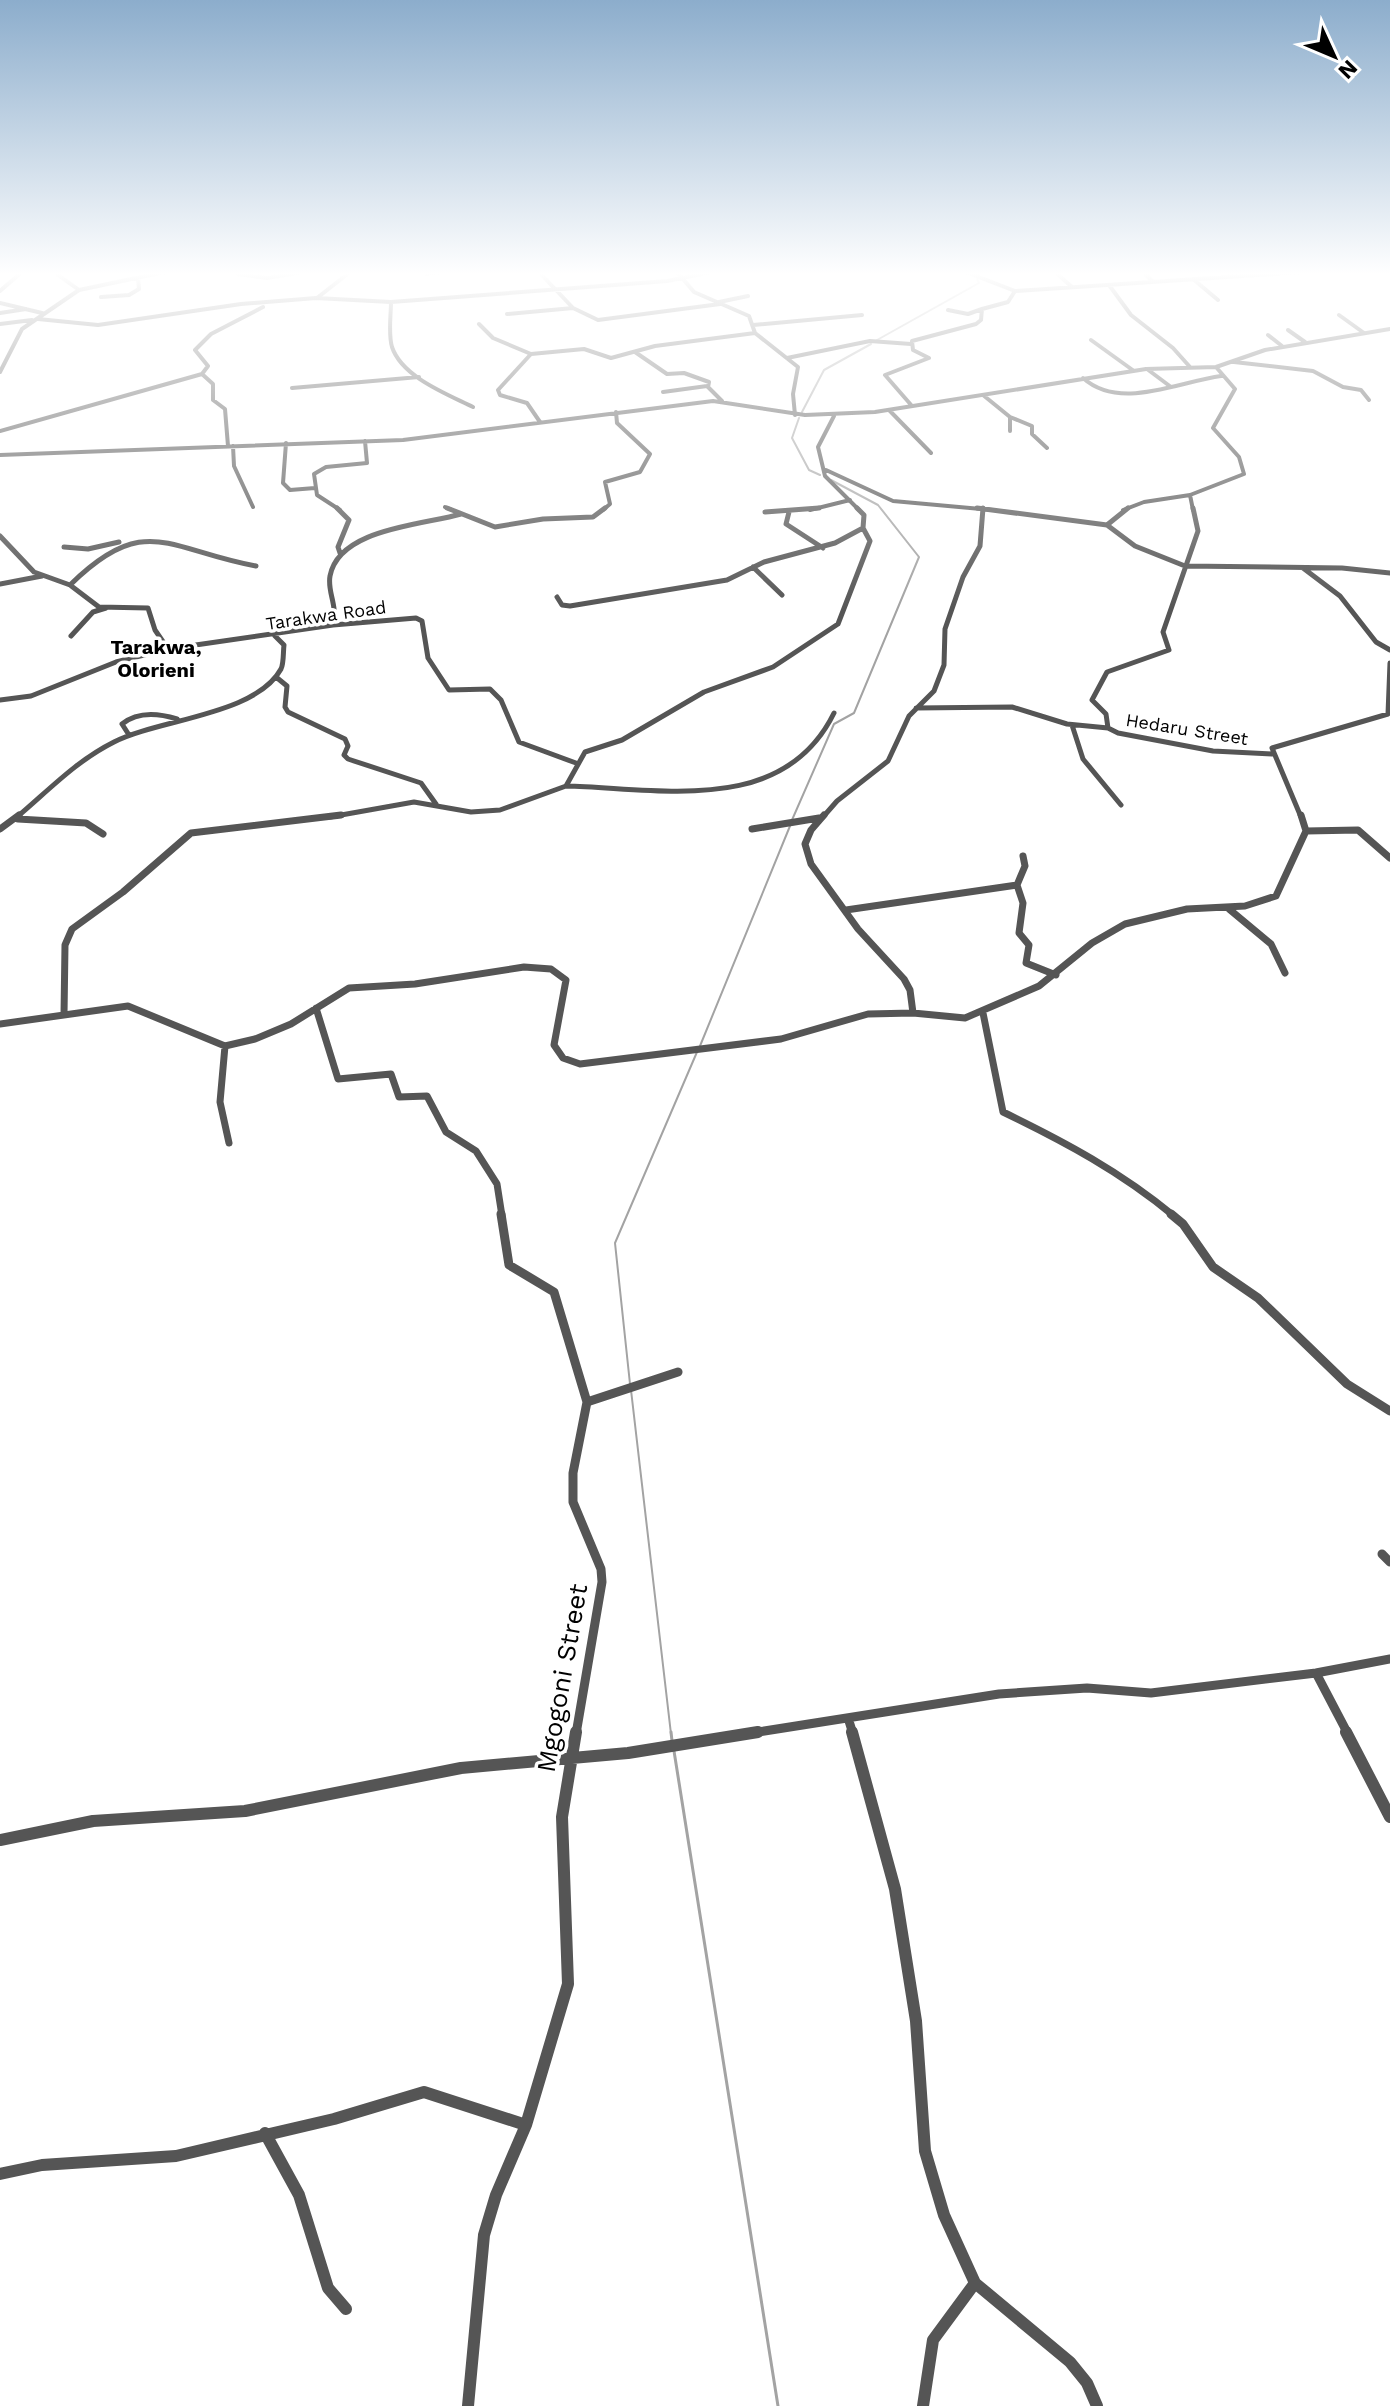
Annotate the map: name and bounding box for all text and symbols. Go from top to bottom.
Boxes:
north arrow [1294,16,1374,96]
text: N [1333,55,1363,84]
street label: Tarakwa Road [264,596,388,634]
district label: Tarakwa, Olorieni [111,635,202,682]
street label: Hedaru Street [1124,709,1250,749]
street label: Mgogoni Street [531,1581,593,1775]

